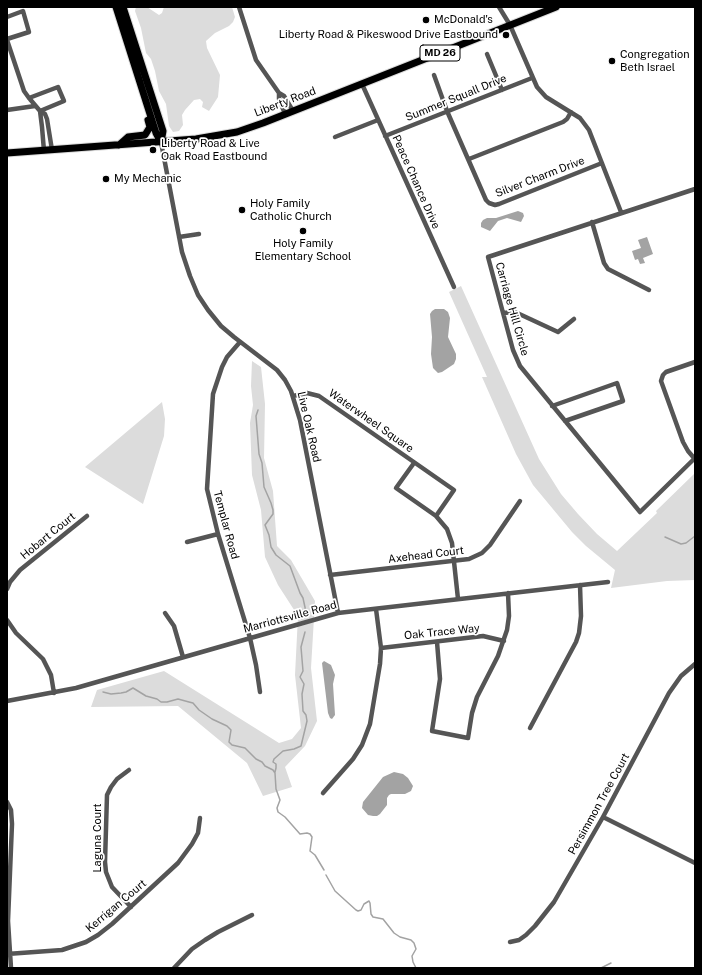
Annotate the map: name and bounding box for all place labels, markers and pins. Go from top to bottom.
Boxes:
place label: McDonald's [434,13,493,27]
marker: McDonald's [421,15,431,25]
place label: Liberty Road & Pikeswood Drive Eastbound [279,28,498,42]
marker: Liberty Road & Pikeswood Drive Eastbound [501,30,511,40]
place label: Congregation Beth Israel [620,48,689,74]
marker: Congregation Beth Israel [607,56,617,66]
place label: Liberty Road & Live Oak Road Eastbound [161,137,267,163]
marker: Liberty Road & Live Oak Road Eastbound [148,145,158,155]
place label: My Mechanic [114,172,182,186]
marker: My Mechanic [101,174,111,184]
place label: Holy Family Catholic Church [250,197,332,223]
marker: Holy Family Catholic Church [237,205,247,215]
marker: Holy Family Elementary School [298,226,308,236]
place label: Holy Family Elementary School [255,237,351,263]

